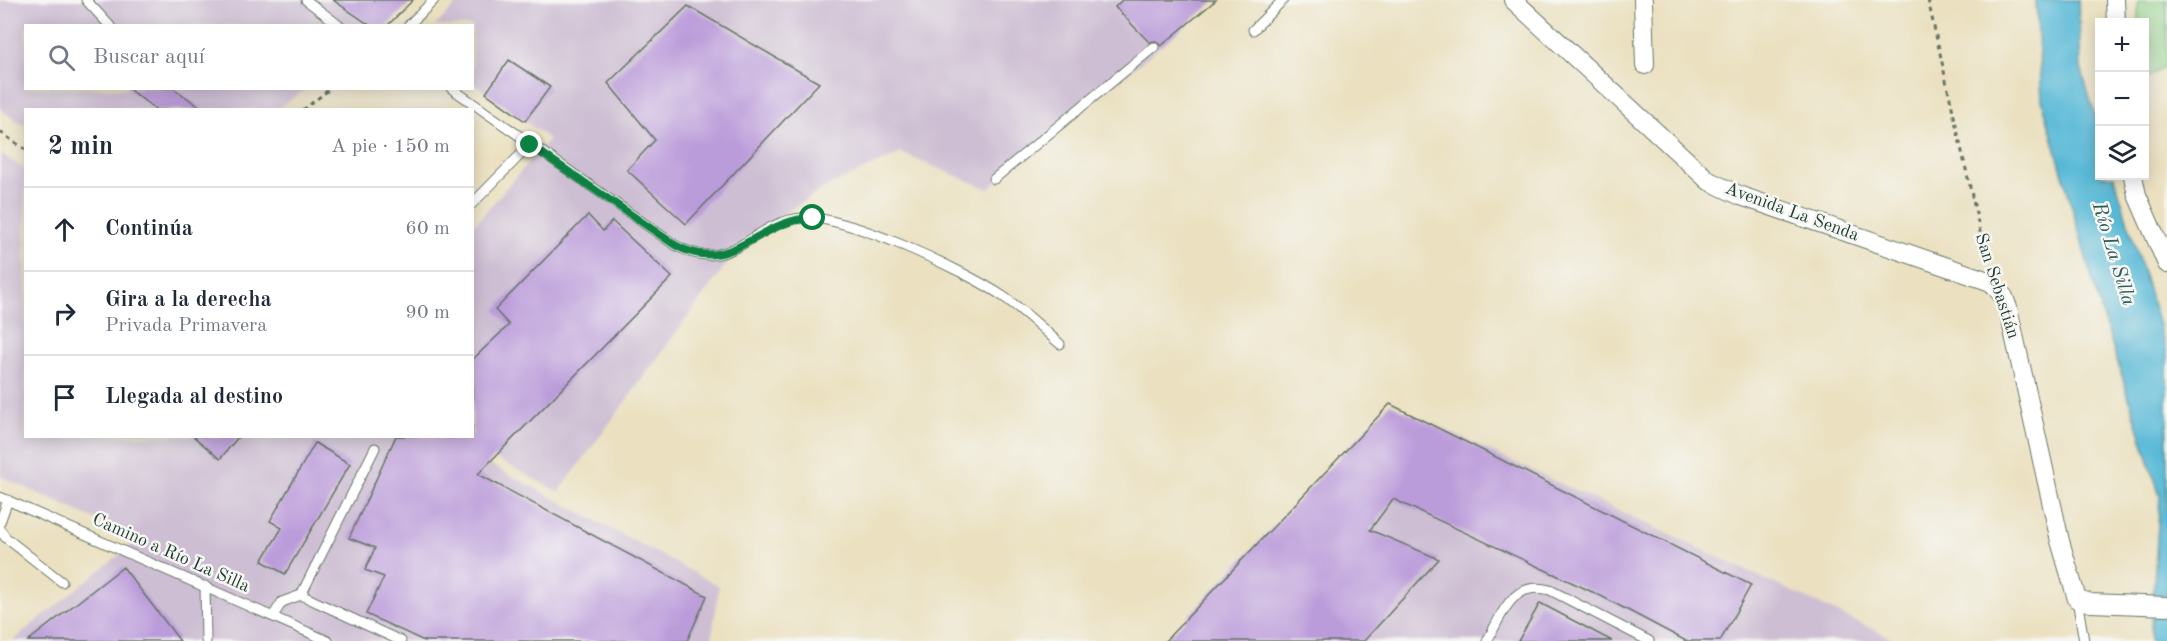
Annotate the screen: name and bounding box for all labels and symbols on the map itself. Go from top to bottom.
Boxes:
route end [516,131,542,157]
street label: Avenida La Senda [1723,179,1861,245]
water label: Río La Silla [2087,199,2138,308]
route start [799,204,825,230]
street label: San Sebastián [1971,231,2023,341]
street label: Camino a Río La Silla [90,510,252,596]

